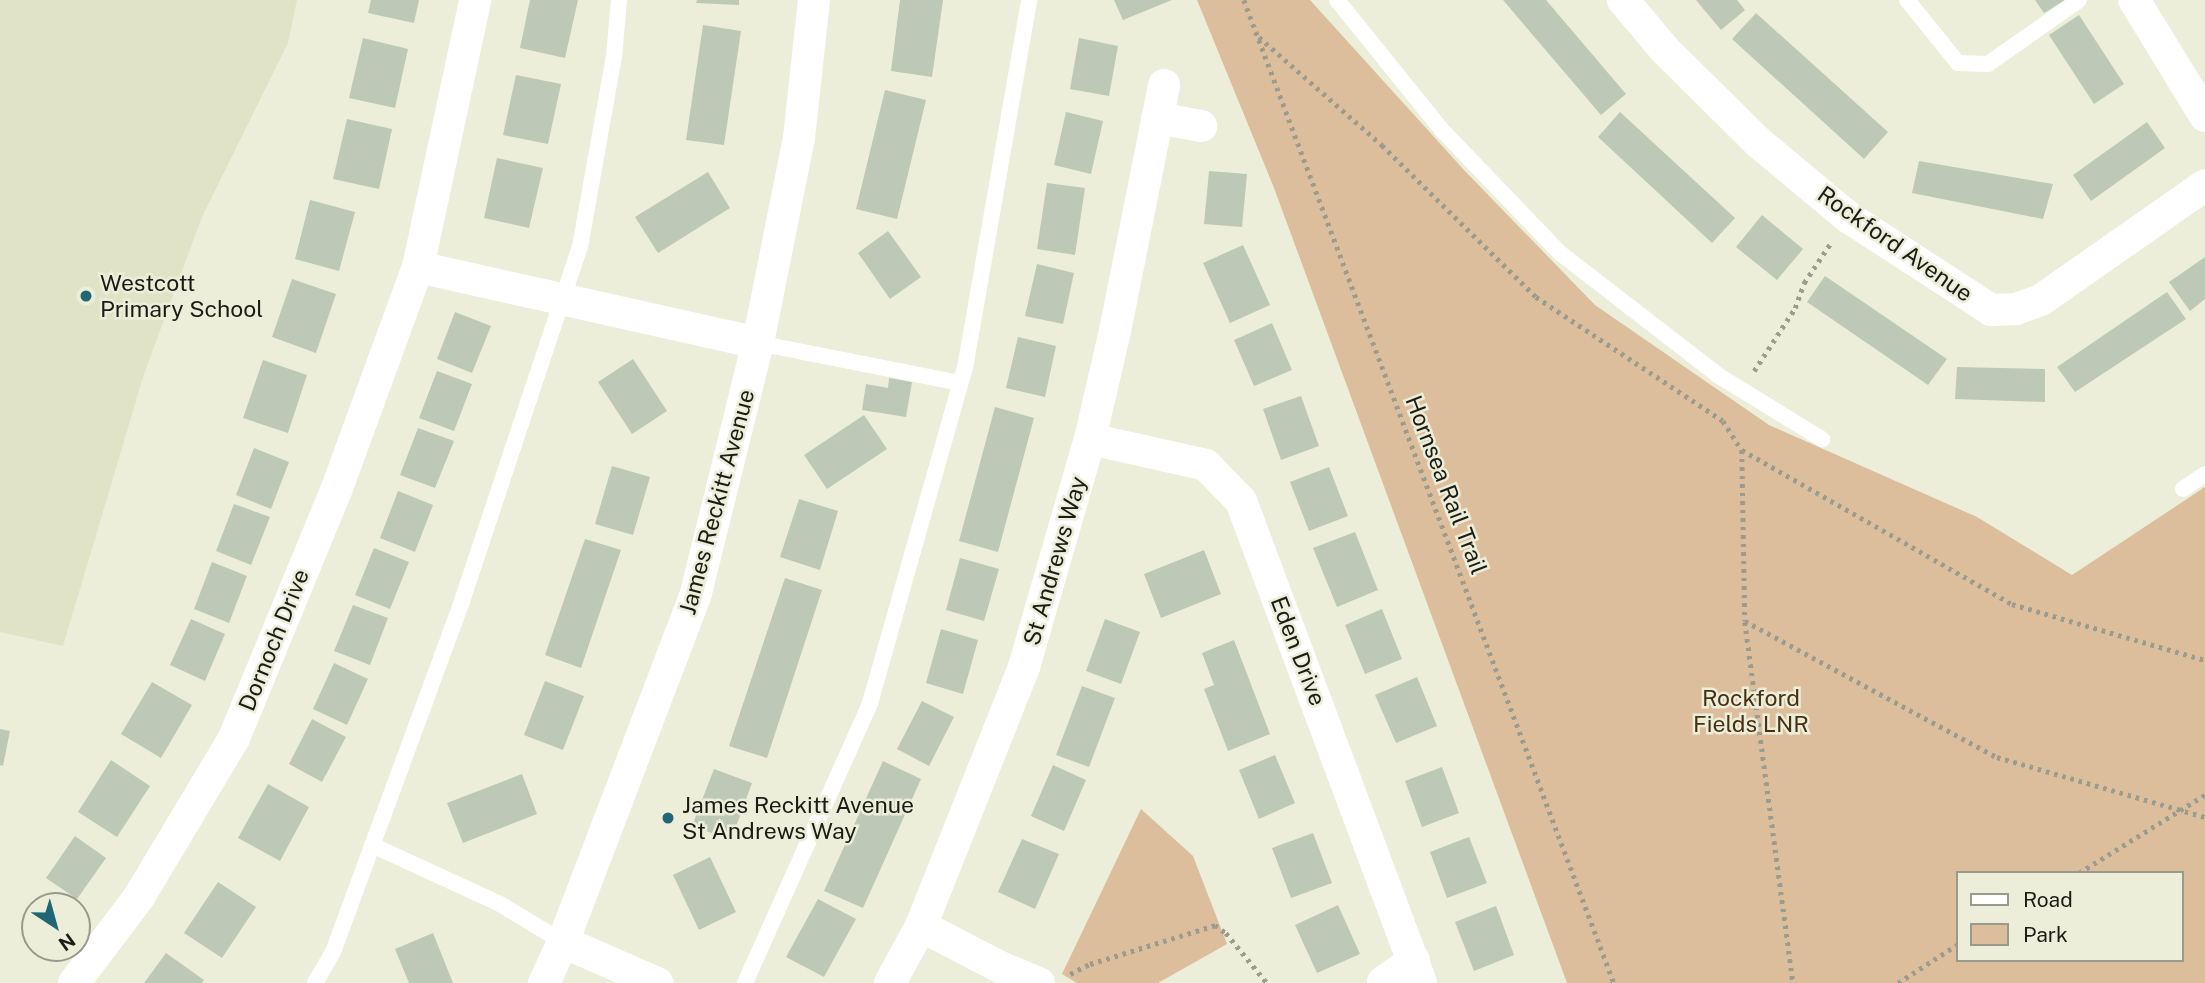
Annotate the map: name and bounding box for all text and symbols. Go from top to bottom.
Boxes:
street label: Rockford Avenue [1812,180,1978,308]
place label: Westcott Primary School [100,269,263,323]
marker: Westcott Primary School [78,288,94,304]
street label: James Reckitt Avenue [674,386,760,618]
street label: Hornsea Rail Trail [1399,392,1493,578]
street label: St Andrews Way [1018,473,1092,649]
street label: Dornoch Drive [233,565,315,715]
street label: Eden Drive [1265,592,1331,710]
park label: Rockford Fields LNR [1693,684,1809,738]
place label: James Reckitt Avenue St Andrews Way [682,791,914,845]
marker: James Reckitt Avenue St Andrews Way [660,810,676,826]
legend [1956,871,2184,962]
text: Road [2023,887,2073,912]
north arrow [21,892,91,962]
text: Park [2023,922,2068,947]
text: N [55,929,80,956]

